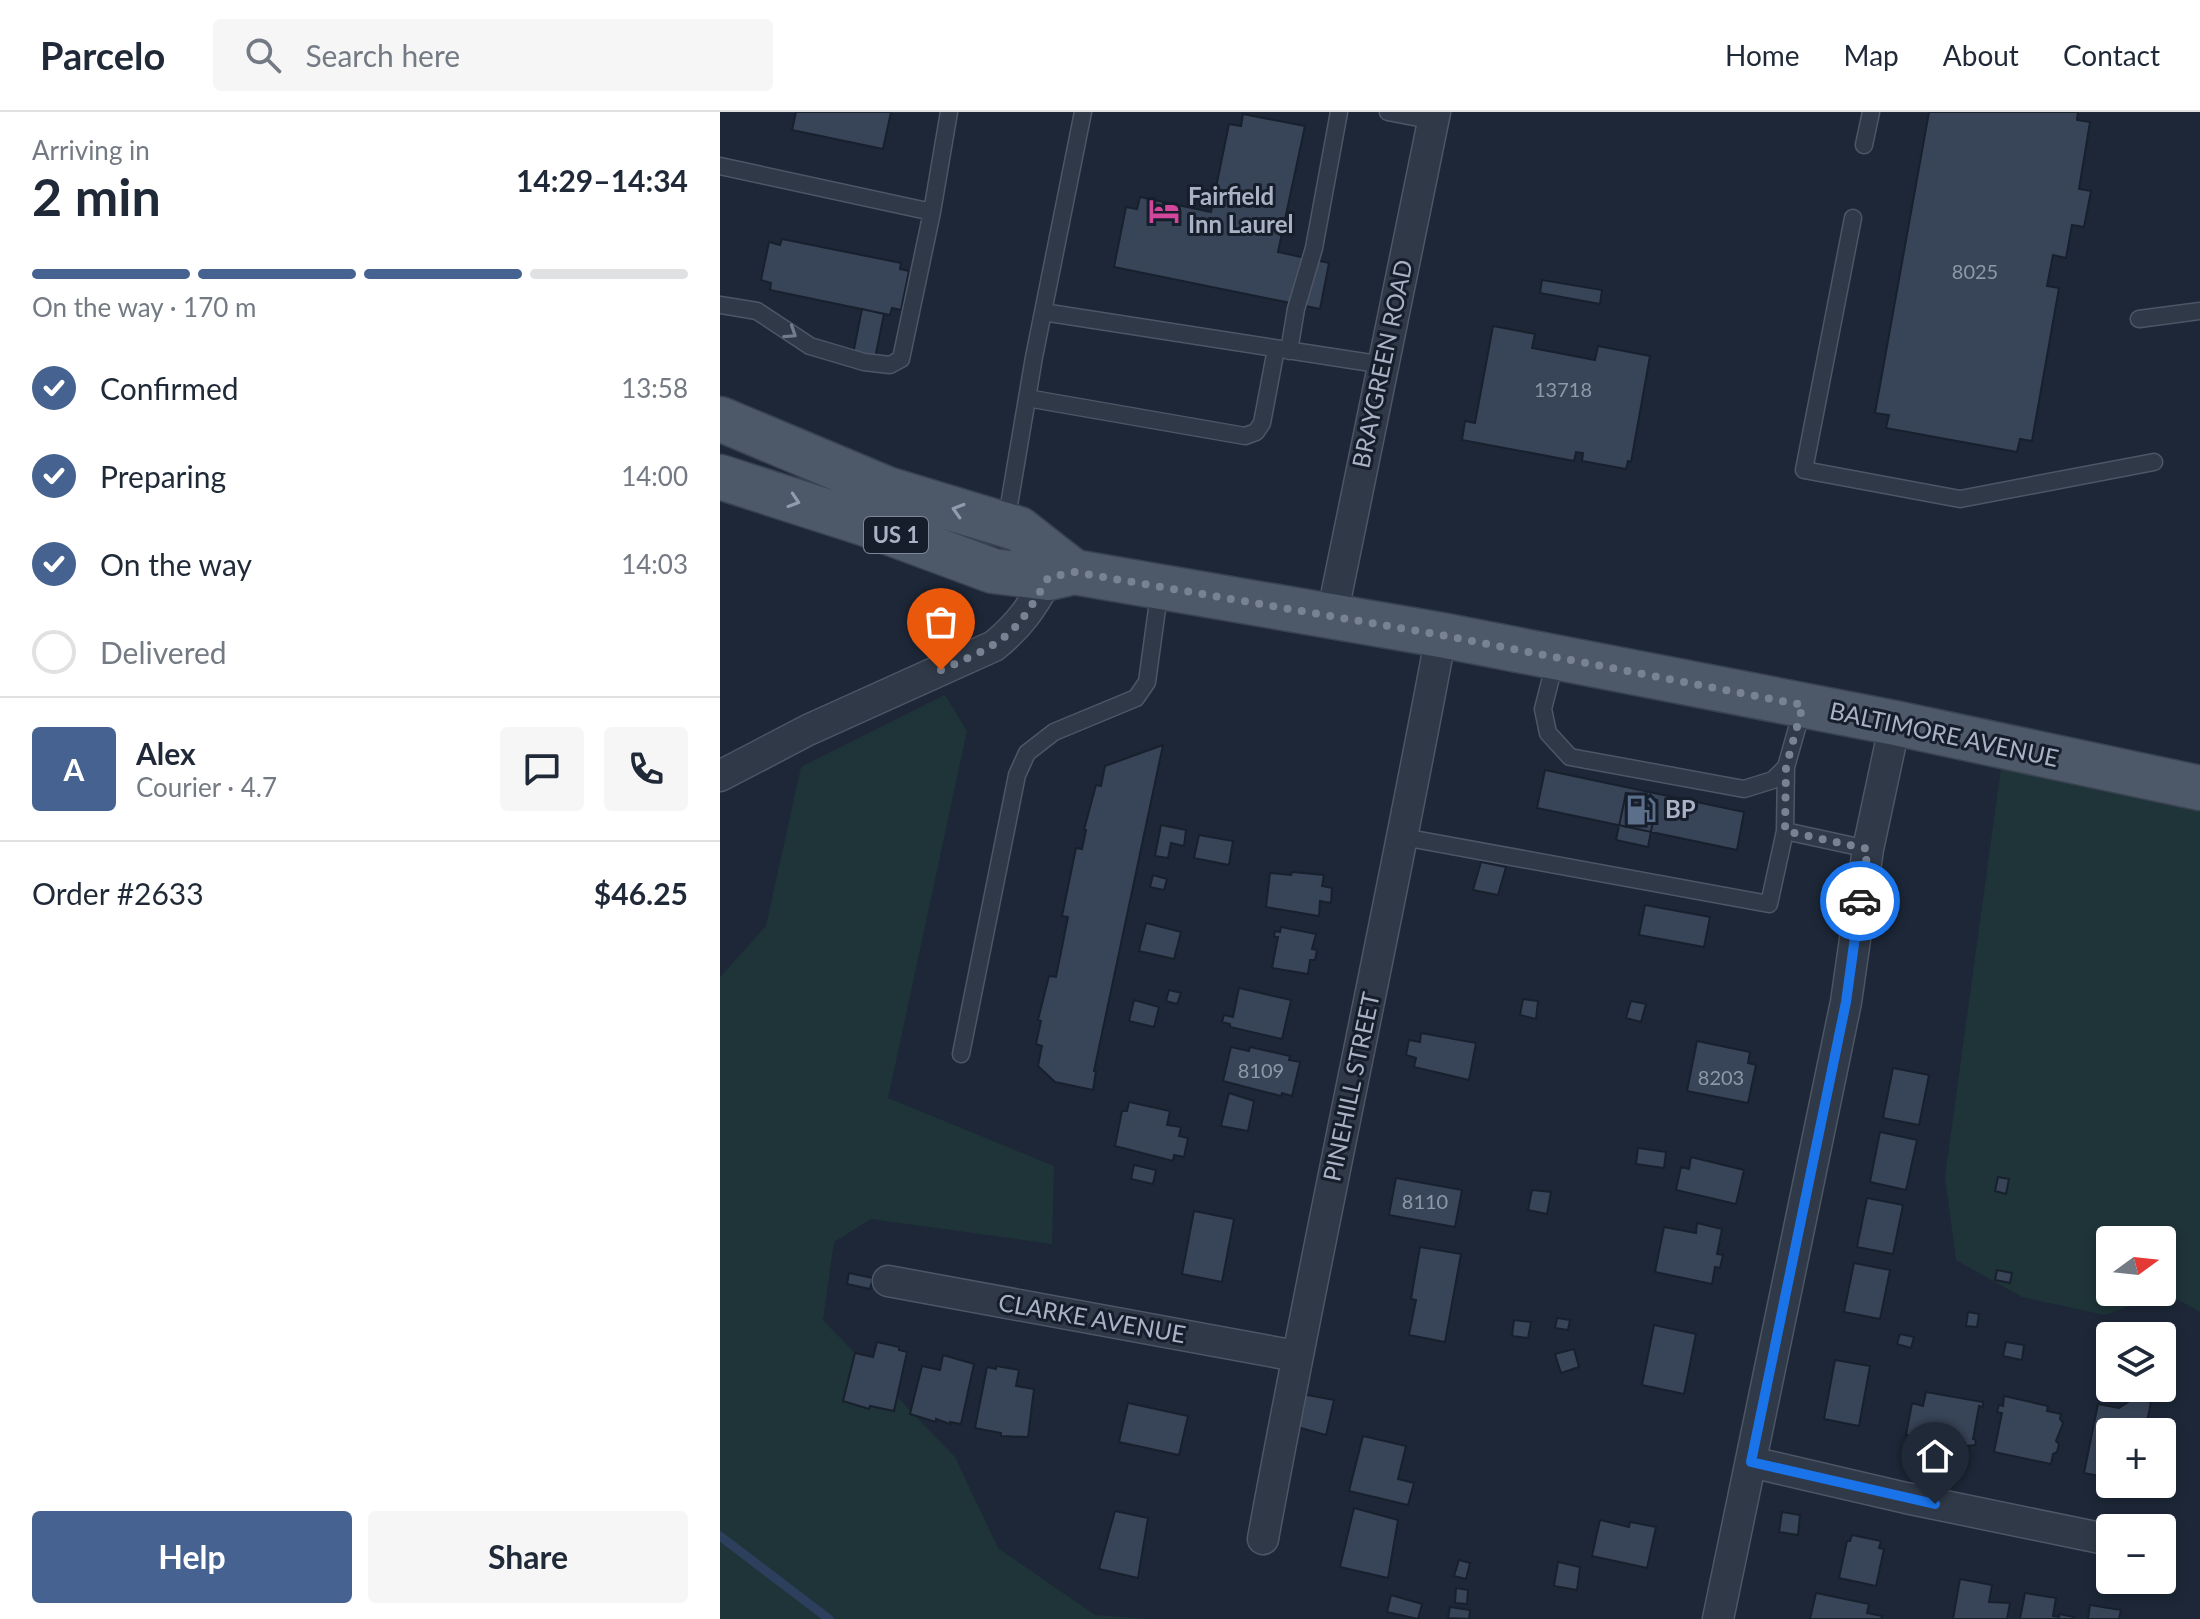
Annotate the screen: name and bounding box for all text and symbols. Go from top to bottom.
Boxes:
search box [213,19,773,91]
text: Parcelo [40,32,165,78]
icon: search [241,33,285,77]
text: Search here [305,37,460,73]
text: Home [1725,38,1800,72]
text: Map [1844,38,1899,72]
text: About [1943,38,2019,72]
text: Contact [2063,38,2160,72]
text: Arriving in [32,134,150,166]
text: 14:29–14:34 [516,162,688,198]
text: 2 min [32,165,161,227]
place label: Fairfield Inn Laurel [1188,181,1293,238]
hotel icon: Fairfield Inn Laurel [1147,194,1181,228]
street label: BRAYGREEN ROAD [1345,257,1418,470]
house number: 8025 [1952,259,1998,283]
text: On the way · 170 m [32,291,256,323]
one-way arrow [782,324,796,339]
icon: check [32,366,76,410]
text: Confirmed [100,370,239,406]
text: 13:58 [621,372,688,404]
house number: 13718 [1534,377,1592,401]
icon: check [32,454,76,498]
text: Preparing [100,458,226,494]
text: 14:00 [621,460,688,492]
one-way arrow [787,492,801,508]
one-way arrow [951,503,965,519]
road number: US 1 [864,517,928,553]
icon: check [32,542,76,586]
text: On the way [100,546,252,582]
text: 14:03 [621,548,688,580]
pin [907,588,975,670]
icon: bag [919,600,963,644]
text: Delivered [100,634,227,670]
street label: BALTIMORE AVENUE [1827,695,2061,772]
button: chat [500,727,584,811]
button: phone [604,727,688,811]
text: Alex [136,735,196,771]
text: A [64,751,84,787]
text: Courier · 4.7 [136,771,277,803]
fuel station icon: BP [1624,793,1658,827]
place label: BP [1665,794,1696,823]
courier [1820,861,1900,941]
text: Order #2633 [32,875,204,911]
text: $46.25 [594,875,688,911]
icon: car [1838,879,1882,923]
street label: PINEHILL STREET [1316,989,1385,1184]
house number: 8109 [1238,1058,1284,1082]
house number: 8203 [1698,1065,1744,1089]
house number: 8110 [1402,1189,1448,1213]
north arrow [2096,1226,2176,1306]
map controls [2096,1226,2176,1594]
street label: CLARKE AVENUE [996,1287,1188,1348]
button: layers [2096,1322,2176,1402]
button: + [2096,1418,2176,1498]
pin [1901,1422,1969,1504]
icon: home [1913,1434,1957,1478]
button: Help [32,1511,352,1603]
button: Share [368,1511,688,1603]
button: − [2096,1514,2176,1594]

